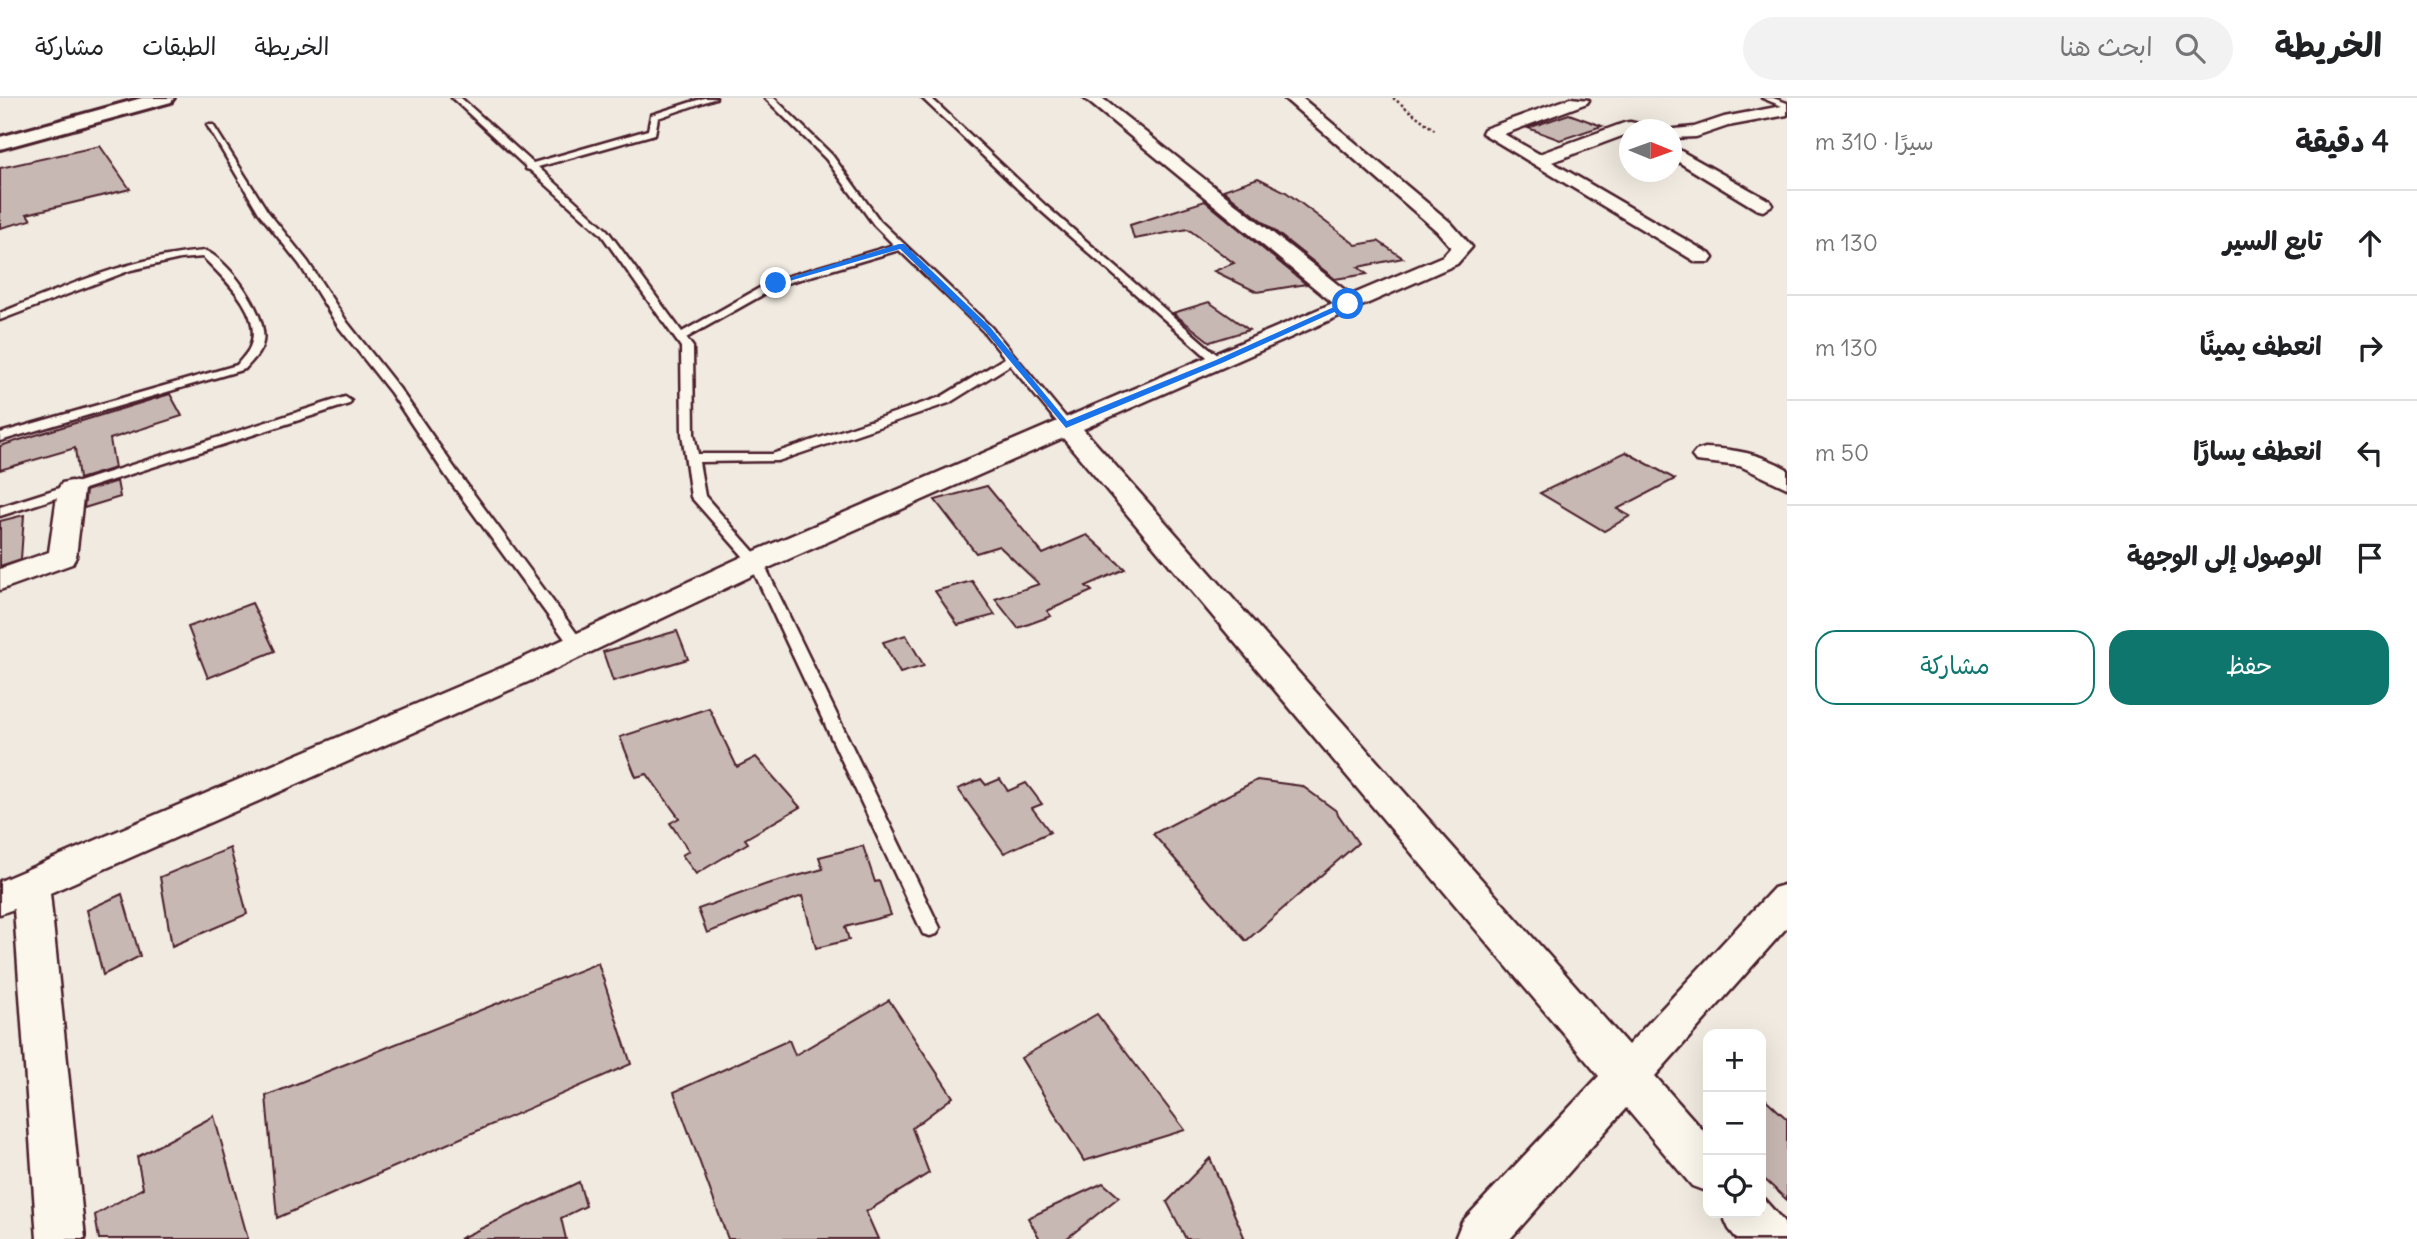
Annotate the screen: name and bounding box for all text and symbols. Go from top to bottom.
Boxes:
search box [1743,17,2233,80]
text: الخريطة [2275,24,2382,66]
icon: search [2171,29,2209,67]
text: ابحث هنا [2059,30,2153,63]
text: مشاركة [35,31,104,61]
text: الطبقات [142,31,217,61]
text: الخريطة [255,31,329,61]
north arrow [1619,119,1682,182]
text: 4 دقيقة [2295,122,2389,160]
text: سيرًا · 310 m [1815,127,1934,156]
text: تابع السير [2223,224,2322,257]
icon: ahead [2351,224,2389,262]
text: 130 m [1815,228,1878,257]
route end [760,267,791,298]
route start [1332,288,1363,319]
text: انعطف يمينًا [2200,329,2322,362]
icon: right [2351,329,2389,367]
text: 130 m [1815,333,1878,362]
text: انعطف يسارًا [2193,434,2322,467]
icon: left [2351,434,2389,472]
text: 50 m [1815,438,1869,467]
text: الوصول إلى الوجهة [2127,539,2322,572]
icon: arrive [2351,539,2389,577]
button: مشاركة [1815,630,2095,705]
button: حفظ [2109,630,2389,705]
map controls [1703,1029,1766,1218]
button: + [1703,1029,1766,1092]
button: − [1703,1092,1766,1155]
button: locate [1703,1155,1766,1218]

